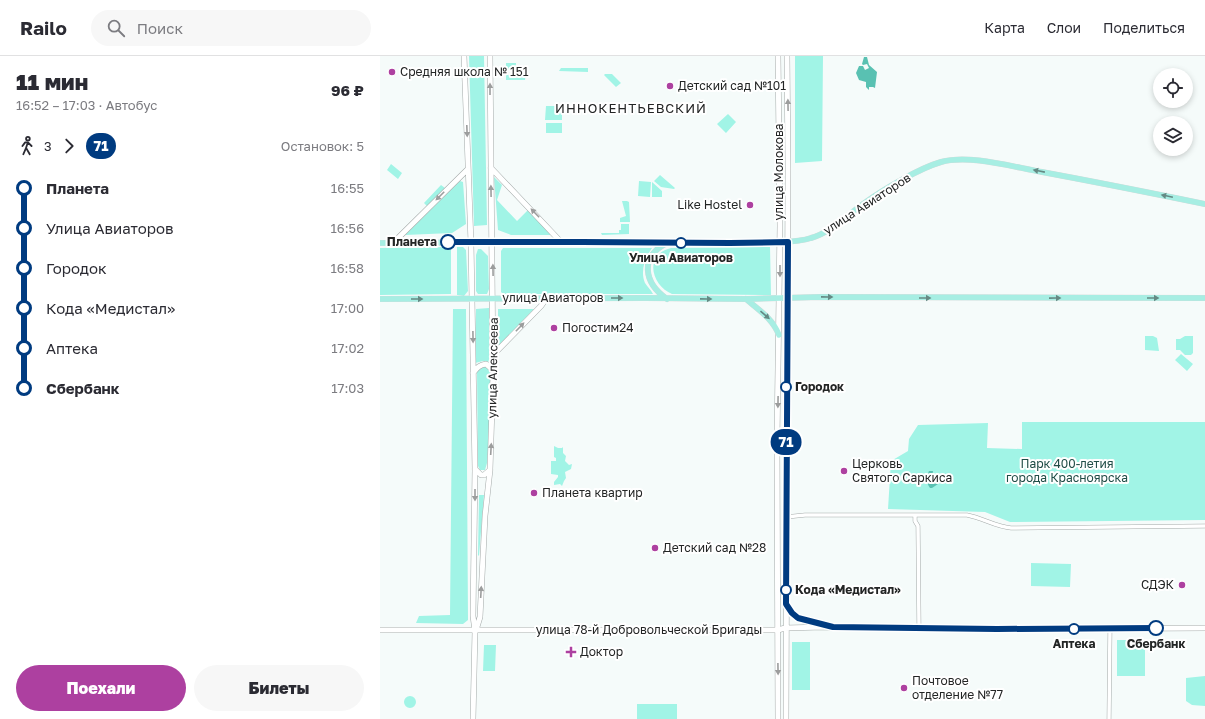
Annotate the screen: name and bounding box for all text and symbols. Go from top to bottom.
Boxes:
search box [91,10,371,46]
text: Railo [20,16,67,39]
icon: search [105,17,127,39]
text: Поиск [137,19,183,37]
text: Карта [984,19,1025,36]
text: Слои [1047,19,1081,36]
text: Поделиться [1103,19,1185,36]
place label: Средняя школа № 151 [400,64,529,79]
marker: Средняя школа № 151 [387,67,397,77]
text: 11 мин [16,68,88,95]
map controls [1153,68,1193,156]
button: locate [1153,68,1193,108]
place label: Детский сад №101 [678,78,786,93]
text: 96 ₽ [331,81,364,99]
marker: Детский сад №101 [665,81,675,91]
one-way arrow [487,82,493,95]
text: 16:52 – 17:03 · Автобус [16,97,157,113]
one-way arrow [785,98,791,111]
district label: ИННОКЕНТЬЕВСКИЙ [555,100,707,116]
button: layers [1153,116,1193,156]
street label: улица Молокова [771,123,786,221]
one-way arrow [464,125,470,138]
icon: walk [16,135,38,157]
icon: forward [58,135,80,157]
text: 71 [94,137,108,154]
text: 3 [44,138,52,154]
text: Остановок: 5 [281,138,364,154]
one-way arrow [1033,168,1045,174]
street label: улица Авиаторов [820,170,913,237]
text: Планета [46,179,109,197]
text: 16:55 [331,180,364,196]
one-way arrow [488,184,494,197]
one-way arrow [435,191,445,201]
one-way arrow [1161,193,1173,199]
place label: Like Hostel [677,197,742,212]
marker: Like Hostel [745,200,755,210]
one-way arrow [530,208,540,218]
text: Улица Авиаторов [46,219,173,237]
text: 16:56 [331,220,364,236]
place label: Планета [387,234,437,249]
marker: Планета [440,234,456,250]
marker: Улица Авиаторов [675,237,687,249]
place label: Улица Авиаторов [629,250,733,265]
text: Городок [46,259,107,277]
text: 16:58 [330,260,364,276]
one-way arrow [490,263,496,276]
one-way arrow [777,265,783,278]
street label: улица Авиаторов [502,290,604,305]
one-way arrow [821,294,833,301]
one-way arrow [611,295,624,301]
one-way arrow [919,295,932,301]
one-way arrow [1049,295,1062,301]
one-way arrow [1147,295,1160,301]
one-way arrow [411,296,424,302]
one-way arrow [700,296,713,302]
text: Кода «Медистал» [46,299,175,317]
text: 17:00 [331,300,364,316]
one-way arrow [760,311,770,320]
street label: улица Алексеева [484,317,501,419]
place label: Погостим24 [562,320,633,335]
one-way arrow [515,322,525,332]
marker: Погостим24 [549,323,559,333]
one-way arrow [469,331,476,343]
text: Аптека [46,339,98,357]
text: 17:02 [331,340,364,356]
text: Сбербанк [46,379,119,397]
place label: Городок [795,379,844,394]
text: 17:03 [331,380,364,396]
marker: Городок [780,381,792,393]
one-way arrow [775,396,781,409]
line badge: 71 [768,429,804,455]
text: 71 [779,433,793,450]
one-way arrow [488,442,494,455]
place label: Церковь Святого Саркиса [852,456,952,485]
park label: Парк 400-летия города Красноярска [1006,456,1128,485]
marker: Церковь Святого Саркиса [839,466,849,476]
place label: Планета квартир [542,485,643,500]
marker: Планета квартир [529,488,539,498]
one-way arrow [472,489,478,502]
place label: Детский сад №28 [663,540,766,555]
marker: Детский сад №28 [650,543,660,553]
place label: СДЭК [1141,577,1175,592]
marker: СДЭК [1177,580,1187,590]
place label: Кода «Медистал» [795,582,901,597]
marker: Кода «Медистал» [780,584,792,596]
one-way arrow [478,586,485,598]
marker: Сбербанк [1148,620,1164,636]
street label: улица 78-й Добровольческой Бригады [536,622,762,637]
marker: Аптека [1068,623,1080,635]
place label: Аптека [1053,636,1095,651]
place label: Сбербанк [1127,636,1185,651]
place label: Доктор [580,644,623,659]
marker: Доктор [565,646,577,658]
one-way arrow [775,663,781,676]
button: Поехали [16,665,186,711]
button: Билеты [194,665,364,711]
place label: Почтовое отделение №77 [912,673,1003,702]
marker: Почтовое отделение №77 [899,683,909,693]

